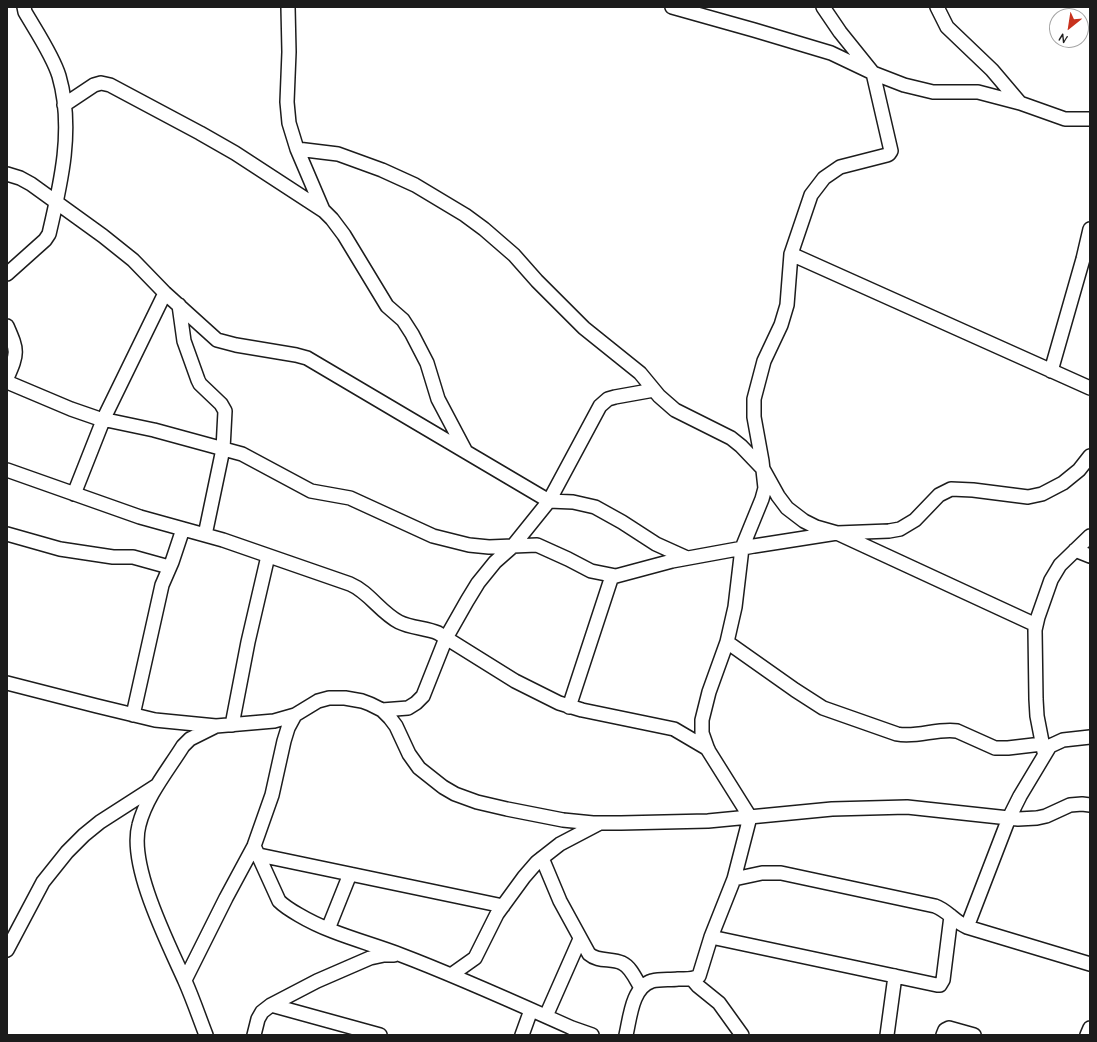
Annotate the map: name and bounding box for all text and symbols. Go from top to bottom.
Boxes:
north arrow [1049,8,1089,48]
text: N [1057,30,1070,46]

